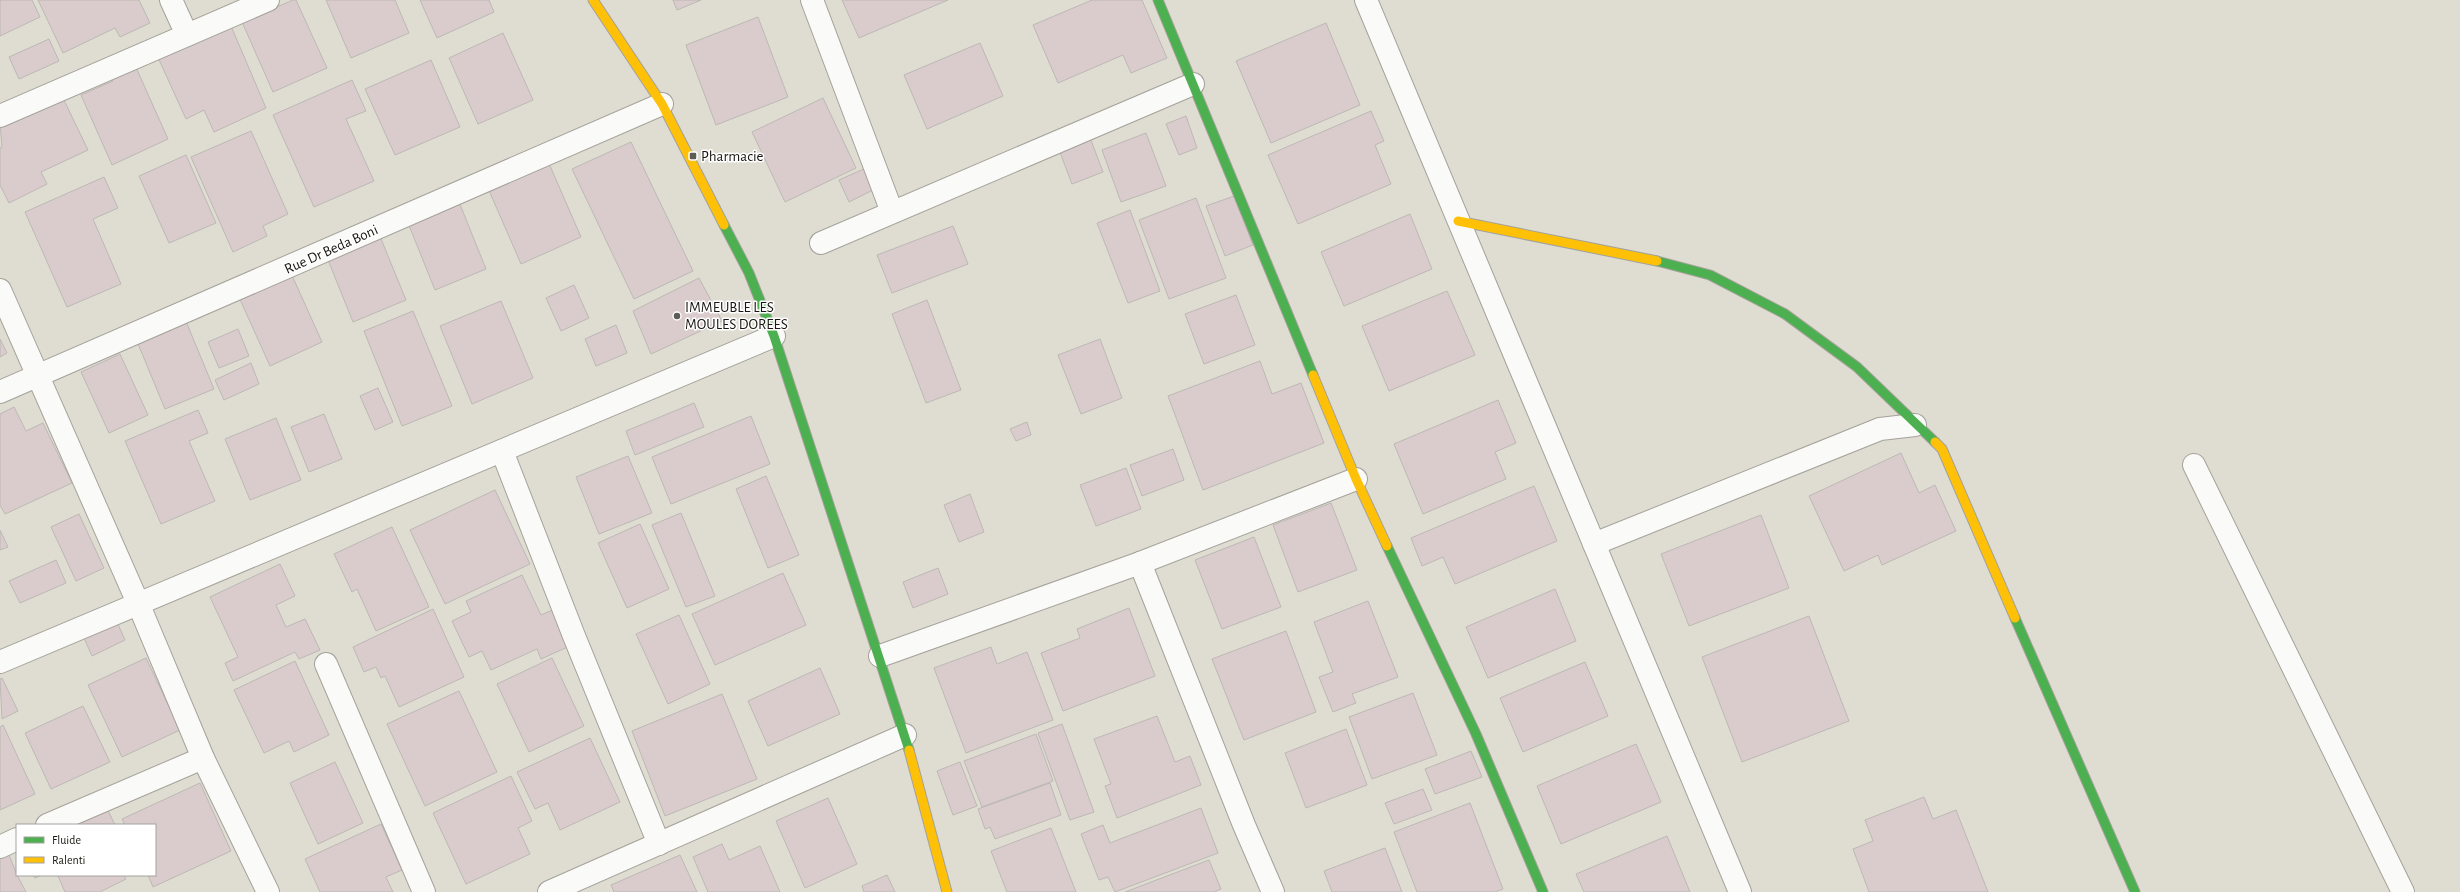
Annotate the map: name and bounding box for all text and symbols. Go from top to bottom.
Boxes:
place label: Pharmacie [701,149,764,164]
marker: Pharmacie [688,151,698,161]
street label: Rue Dr Beda Boni [282,222,380,277]
place label: IMMEUBLE LES MOULES DOREES [685,300,788,332]
marker: IMMEUBLE LES MOULES DOREES [672,311,682,321]
legend [16,824,156,876]
text: Fluide [52,834,81,846]
text: Ralenti [52,854,85,866]

